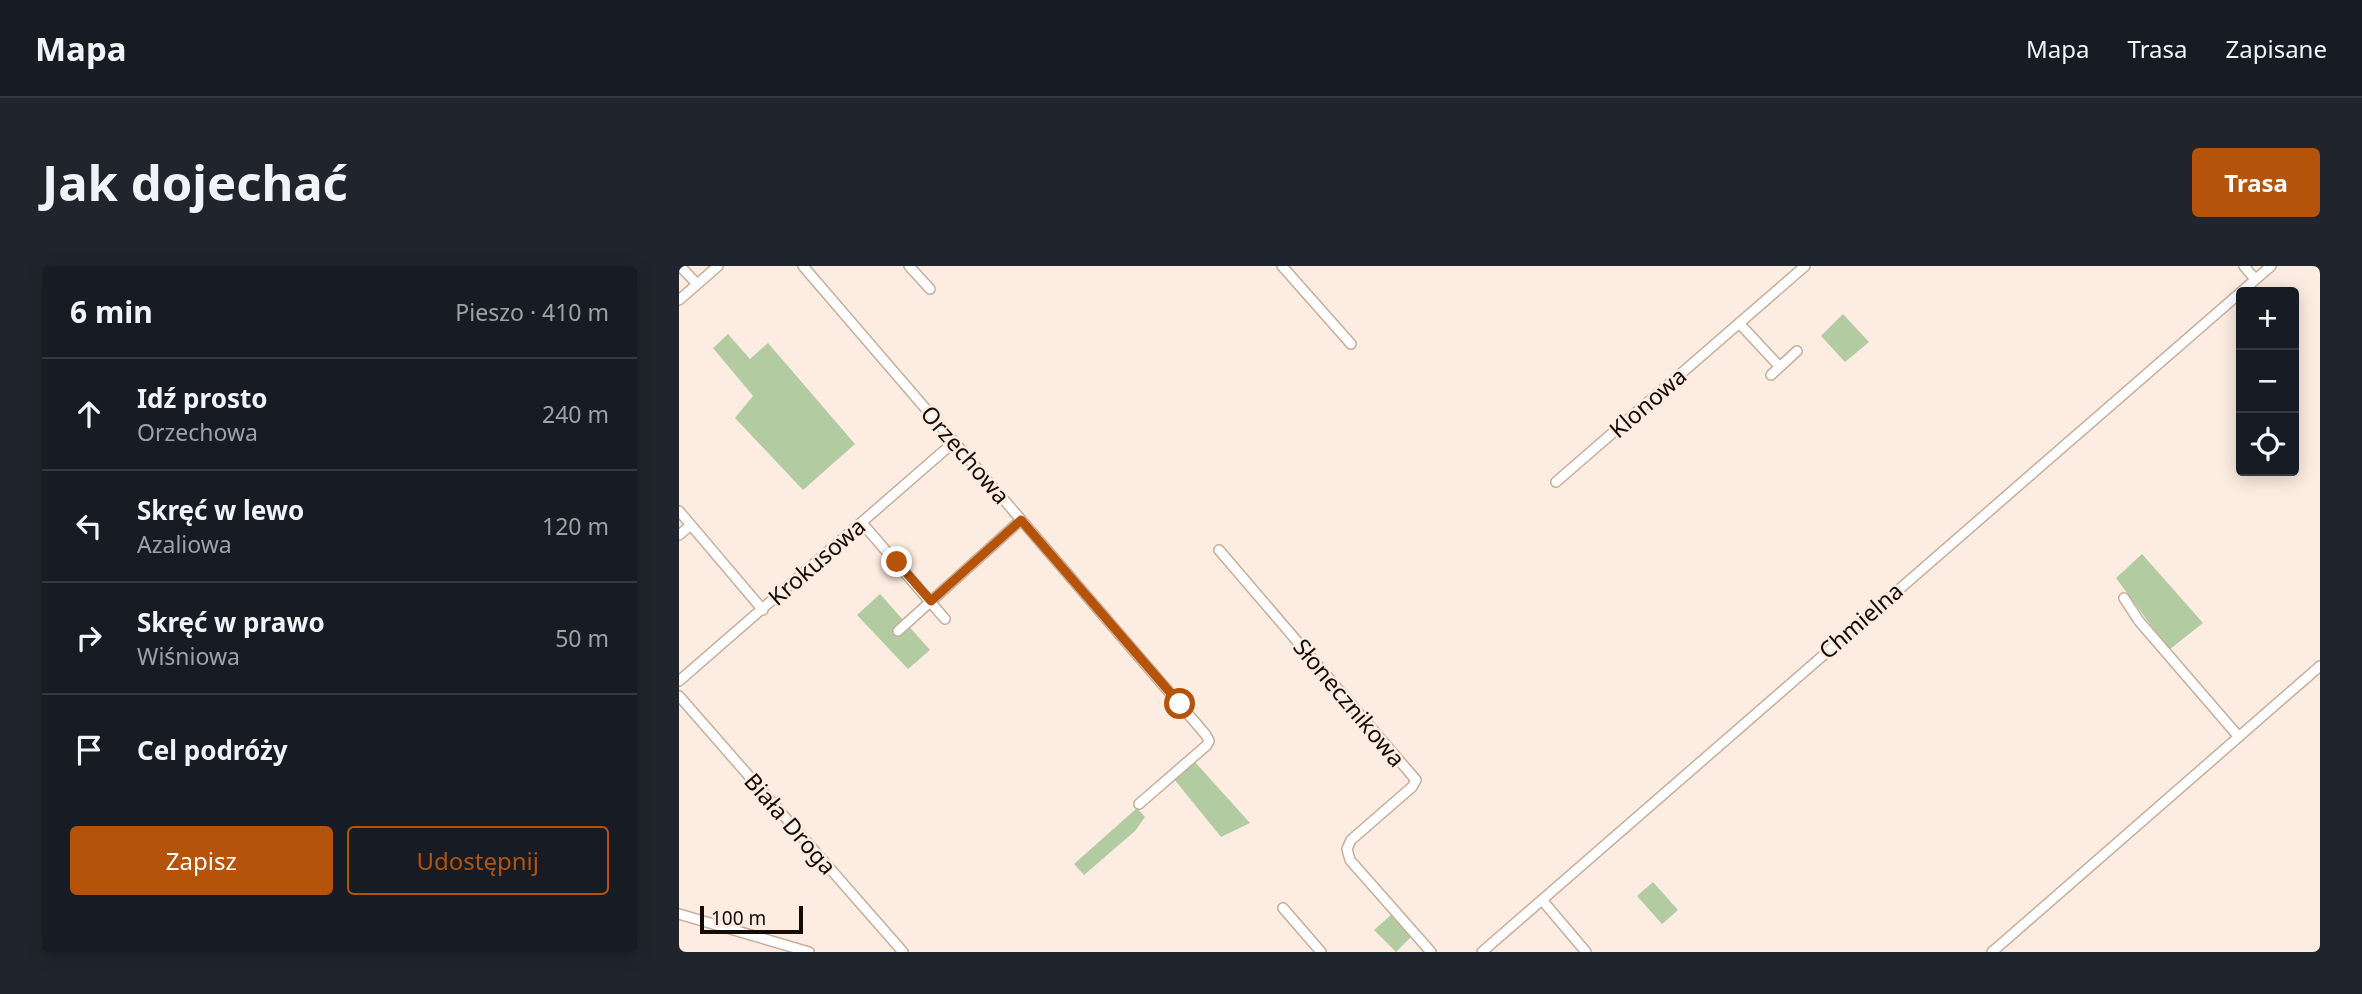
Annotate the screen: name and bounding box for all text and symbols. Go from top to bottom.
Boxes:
text: Mapa [35,26,127,71]
text: Mapa [2026,32,2090,65]
text: Trasa [2128,32,2188,65]
text: Zapisane [2226,32,2327,65]
button: Trasa [2192,148,2320,217]
text: Jak dojechać [42,149,348,215]
map controls [2236,287,2299,476]
button: + [2236,287,2299,350]
text: 6 min [70,291,153,332]
text: Pieszo · 410 m [455,296,609,328]
button: − [2236,350,2299,413]
street label: Klonowa [1602,360,1693,445]
text: Idź prosto [137,380,268,416]
icon: ahead [70,395,108,433]
text: 240 m [542,398,609,430]
street label: Orzechowa [914,398,1018,510]
button: locate [2236,413,2299,476]
text: Orzechowa [137,416,258,448]
text: Skręć w lewo [137,492,304,528]
icon: left [70,507,108,545]
text: 120 m [542,510,609,542]
street label: Krokusowa [761,510,872,612]
text: Azaliowa [137,528,232,560]
route end [881,546,912,577]
street label: Chmielna [1811,575,1909,666]
text: Skręć w prawo [137,604,325,640]
icon: right [70,619,108,657]
text: 50 m [555,622,609,654]
street label: Słonecznikowa [1287,631,1413,773]
text: Wiśniowa [137,640,240,672]
route start [1164,688,1195,719]
icon: arrive [70,731,108,769]
text: Cel podróży [137,732,288,768]
street label: Biała Droga [738,766,844,881]
button: Zapisz [70,826,333,895]
button: Udostępnij [347,826,609,895]
scale bar [700,903,803,935]
text: 100 m [711,905,766,931]

